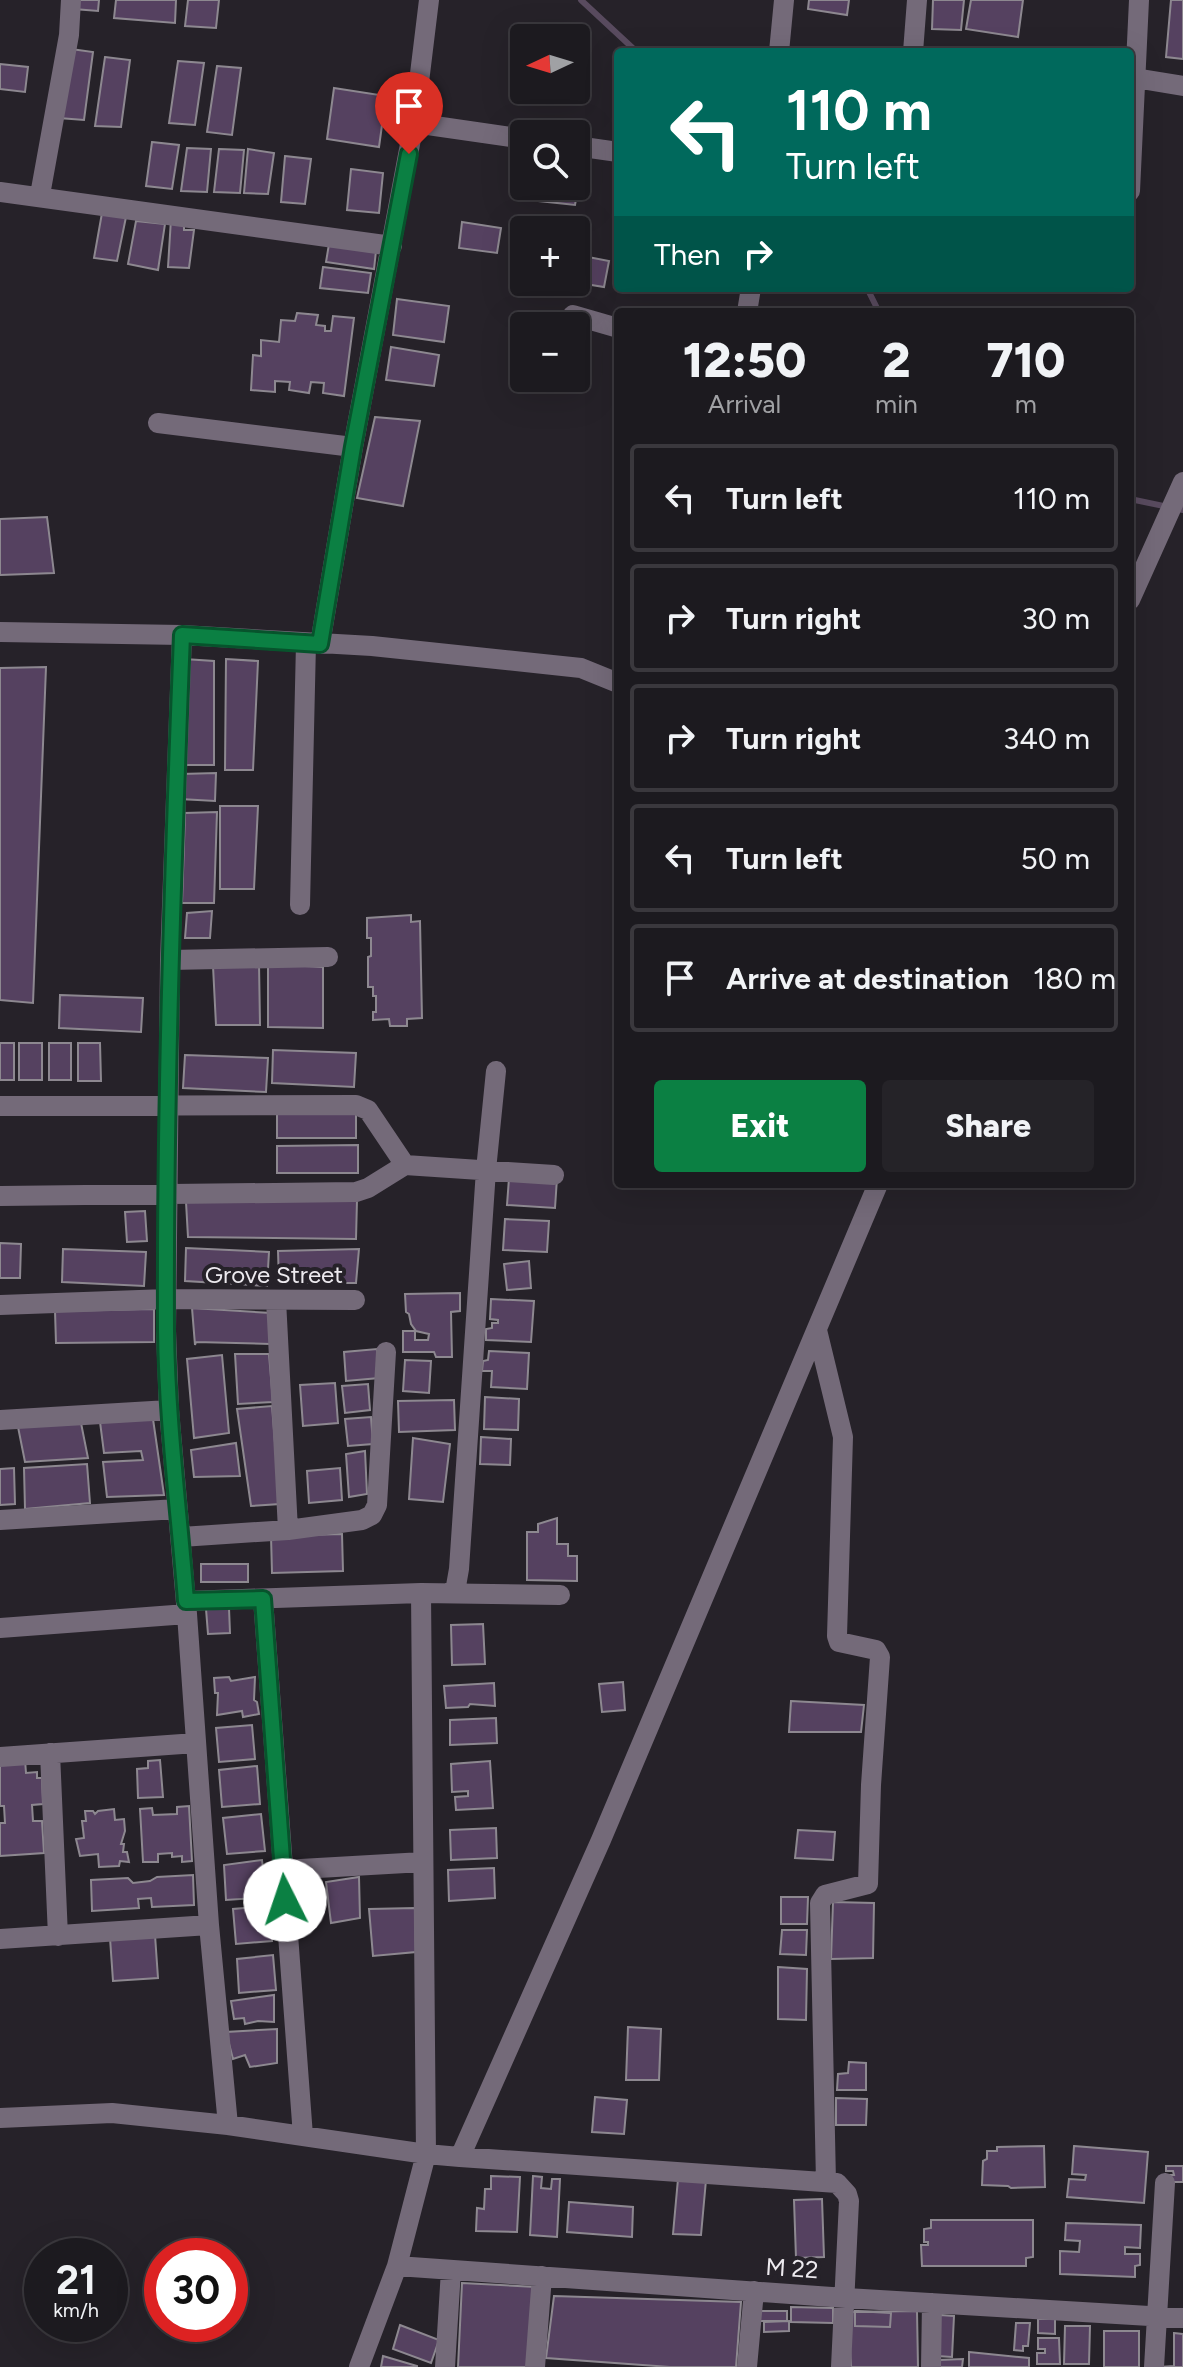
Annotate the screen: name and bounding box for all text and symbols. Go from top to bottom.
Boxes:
north arrow [510,24,590,104]
map controls [510,24,590,392]
pin [375,72,443,154]
text: 110 m [786,77,932,144]
icon: left [654,80,758,184]
icon: arrive [387,84,431,128]
button: search [510,120,590,200]
text: Turn left [786,145,920,188]
button: + [510,216,590,296]
icon: right [736,232,780,276]
text: Then [654,236,720,273]
button: − [510,312,590,392]
text: 12:50 [683,331,806,389]
text: 2 [882,331,910,389]
text: 710 [986,331,1065,389]
text: Arrival [708,388,781,420]
text: min [875,388,918,420]
text: m [1015,388,1037,420]
icon: left [658,476,702,520]
text: Turn left [726,480,843,517]
text: 110 m [1013,480,1090,517]
icon: right [658,596,702,640]
text: Turn right [726,600,861,637]
text: 30 m [1022,600,1090,637]
icon: right [658,716,702,760]
text: Turn right [726,720,861,757]
text: 340 m [1003,720,1090,757]
icon: left [658,836,702,880]
text: Turn left [726,840,843,877]
text: 50 m [1021,840,1090,877]
icon: arrive [658,956,702,1000]
text: Arrive at destination [726,960,1009,997]
text: 180 m [1033,960,1116,997]
button: Exit [654,1080,866,1172]
button: Share [882,1080,1094,1172]
street label: Grove Street [205,1260,343,1289]
position arrow [243,1858,327,1942]
speed limit sign: 30 [144,2238,248,2342]
street label: M 22 [765,2252,819,2284]
text: 21 [56,2256,96,2304]
text: km/h [53,2298,99,2322]

